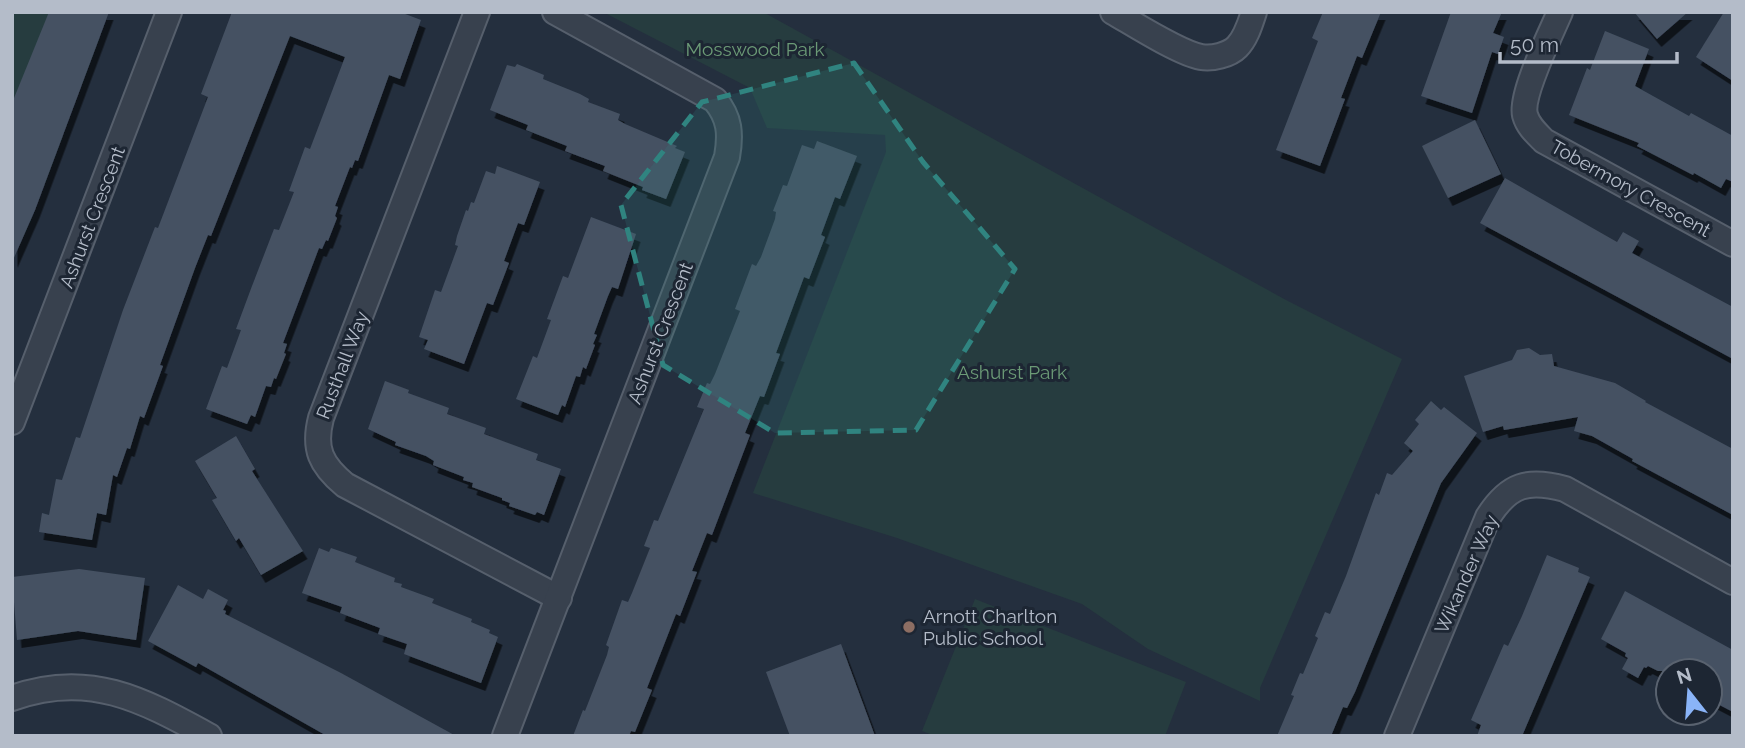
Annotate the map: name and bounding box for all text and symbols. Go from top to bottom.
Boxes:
scale bar [1500,21,1677,65]
text: 50 m [1510,32,1559,57]
park label: Mosswood Park [685,38,825,60]
street label: Tobermory Crescent [1547,135,1715,241]
street label: Ashurst Crescent [55,143,129,291]
street label: Ashurst Crescent [623,259,697,407]
street label: Rusthall Way [311,308,373,422]
park label: Ashurst Park [957,361,1067,383]
street label: Wikander Way [1430,511,1502,637]
place label: Arnott Charlton Public School [923,605,1057,649]
marker: Arnott Charlton Public School [901,619,917,635]
north arrow [1654,657,1724,727]
text: N [1674,663,1694,688]

